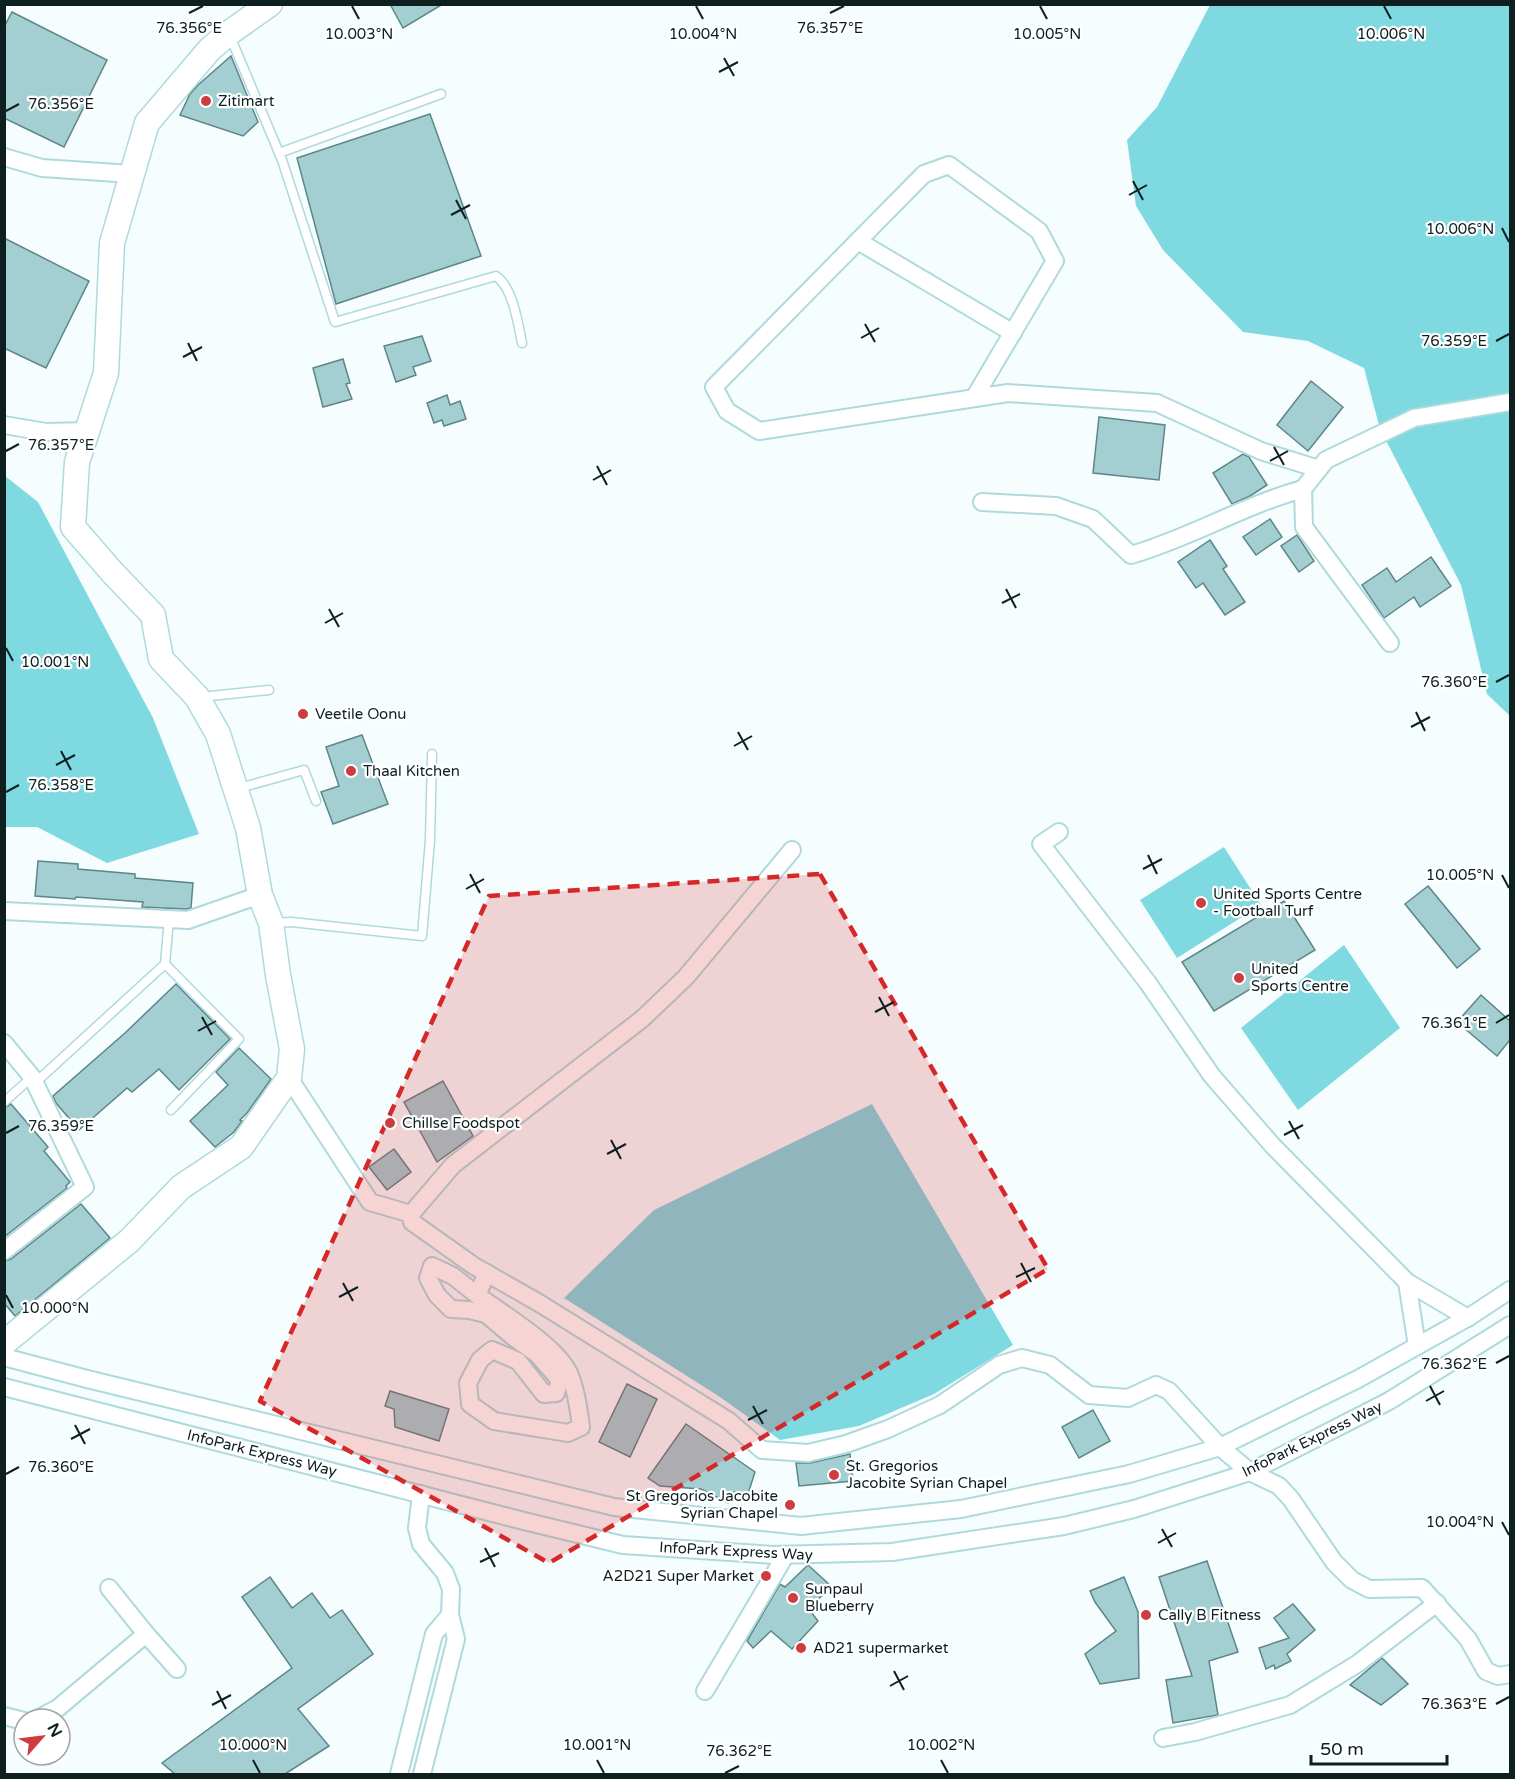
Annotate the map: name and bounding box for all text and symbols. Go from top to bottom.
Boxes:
text: 76.356°E [156,19,222,37]
text: 76.357°E [797,19,863,37]
text: 10.003°N [325,25,393,43]
text: 10.004°N [669,25,737,43]
text: 10.005°N [1013,25,1081,43]
text: 10.006°N [1357,25,1425,43]
place label: Zitimart [218,92,275,110]
marker: Zitimart [199,94,213,108]
text: 76.356°E [28,95,94,113]
text: 10.006°N [1426,220,1494,238]
text: 76.359°E [1421,332,1487,350]
text: 76.357°E [28,436,94,454]
text: 10.001°N [21,653,89,671]
text: 76.360°E [1421,673,1487,691]
place label: Veetile Oonu [315,705,406,723]
marker: Veetile Oonu [296,707,310,721]
place label: Thaal Kitchen [363,762,460,780]
marker: Thaal Kitchen [344,764,358,778]
text: 76.358°E [28,776,94,794]
text: 10.005°N [1426,866,1494,884]
place label: United Sports Centre - Football Turf [1213,885,1362,920]
marker: United Sports Centre - Football Turf [1194,896,1208,910]
place label: United Sports Centre [1251,960,1349,995]
marker: United Sports Centre [1232,971,1246,985]
text: 76.361°E [1421,1014,1487,1032]
place label: Chillse Foodspot [402,1114,520,1132]
marker: Chillse Foodspot [383,1116,397,1130]
text: 76.359°E [28,1117,94,1135]
text: 10.000°N [21,1299,89,1317]
text: 76.362°E [1421,1355,1487,1373]
street label: InfoPark Express Way [1239,1397,1385,1481]
street label: InfoPark Express Way [185,1426,339,1480]
place label: St. Gregorios Jacobite Syrian Chapel [846,1457,1007,1492]
text: 76.360°E [28,1458,94,1476]
marker: St. Gregorios Jacobite Syrian Chapel [827,1468,841,1482]
place label: St Gregorios Jacobite Syrian Chapel [626,1487,778,1522]
marker: St Gregorios Jacobite Syrian Chapel [783,1498,797,1512]
text: 10.004°N [1426,1513,1494,1531]
street label: InfoPark Express Way [659,1538,813,1564]
place label: A2D21 Super Market [603,1567,754,1585]
marker: A2D21 Super Market [759,1569,773,1583]
place label: Sunpaul Blueberry [805,1580,874,1615]
marker: Sunpaul Blueberry [786,1591,800,1605]
place label: Cally B Fitness [1158,1606,1261,1624]
marker: Cally B Fitness [1139,1608,1153,1622]
place label: AD21 supermarket [813,1639,949,1657]
marker: AD21 supermarket [794,1641,808,1655]
text: 76.363°E [1421,1695,1487,1713]
north arrow [12,1707,72,1767]
text: N [43,1720,66,1741]
scale bar [1311,1728,1448,1766]
text: 10.000°N [219,1736,287,1754]
text: 10.001°N [563,1736,631,1754]
text: 10.002°N [907,1736,975,1754]
text: 50 m [1320,1738,1364,1760]
text: 76.362°E [706,1742,772,1760]

